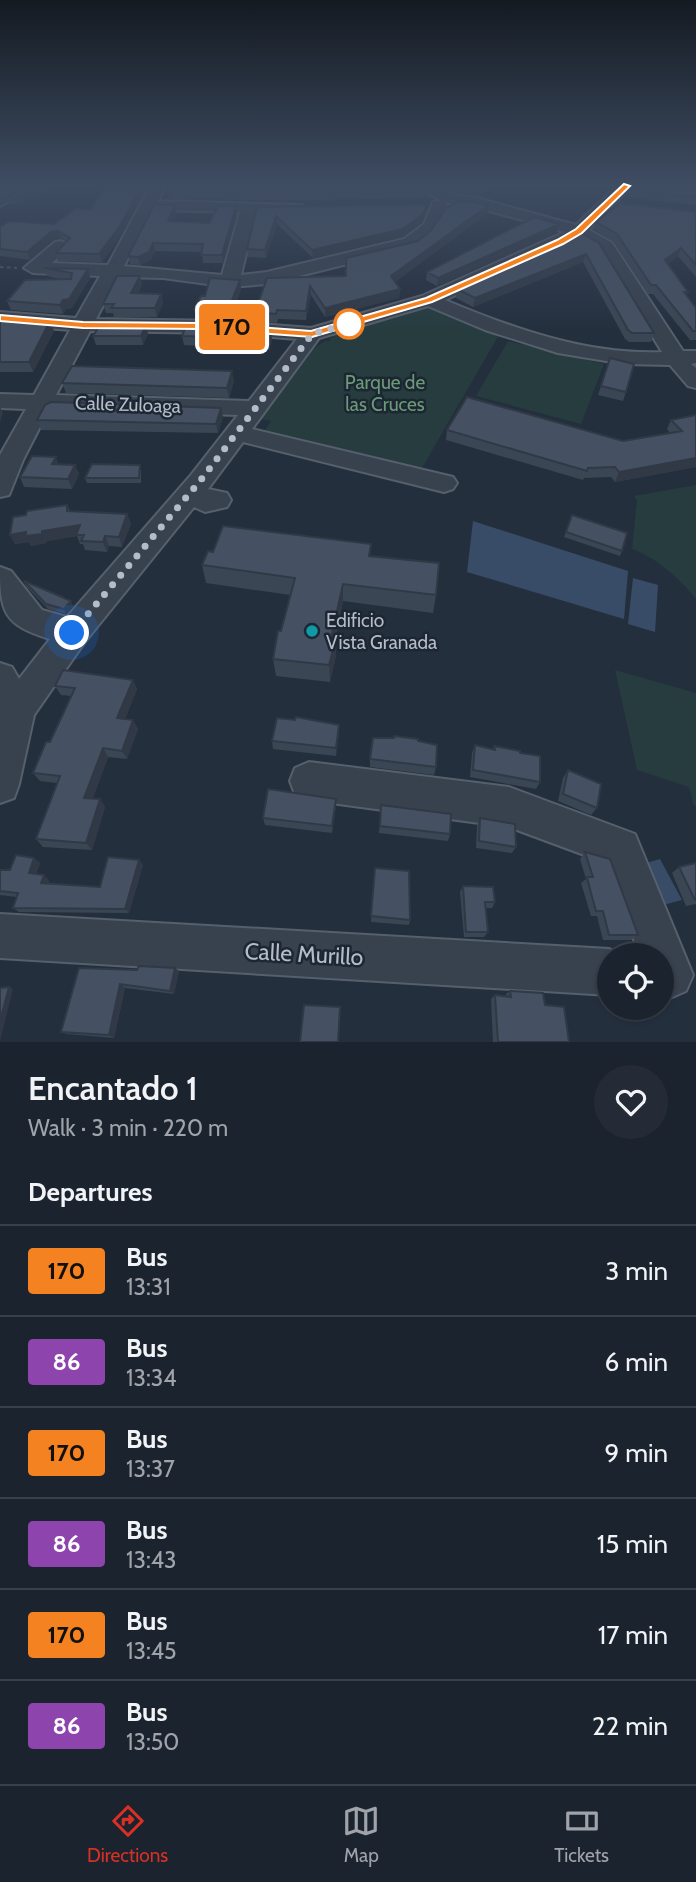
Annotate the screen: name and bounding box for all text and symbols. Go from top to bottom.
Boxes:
line badge: 170 [192,304,272,350]
unlabelled marker [334,309,364,339]
text: 170 [213,312,251,341]
park label: Parque de las Cruces [345,371,425,416]
street label: Calle Zuloaga [75,391,181,418]
place label: Edificio Vista Granada [326,609,437,654]
your location [54,615,89,650]
marker: Edificio Vista Granada [304,623,320,639]
street label: Calle Murillo [244,937,364,971]
map controls [597,943,674,1020]
button: locate [597,943,674,1020]
button: heart [594,1065,668,1139]
text: Encantado 1 [28,1068,198,1108]
text: Walk · 3 min · 220 m [28,1114,228,1142]
text: Departures [28,1176,152,1208]
text: Bus [126,1241,167,1273]
text: 3 min [605,1255,668,1287]
text: 170 [48,1256,85,1285]
text: 13:31 [126,1273,171,1301]
text: Bus [126,1332,167,1364]
text: 6 min [605,1346,668,1378]
text: 86 [53,1347,80,1376]
text: 13:34 [126,1364,176,1392]
text: Bus [126,1423,167,1455]
text: 9 min [605,1437,668,1469]
text: 170 [48,1438,85,1467]
text: 13:37 [126,1455,175,1483]
text: Bus [126,1514,167,1546]
text: 15 min [597,1528,668,1560]
text: 86 [53,1529,80,1558]
text: 13:43 [126,1546,176,1574]
text: Bus [126,1605,167,1637]
text: 17 min [598,1619,668,1651]
text: 170 [48,1620,85,1649]
text: 13:45 [126,1637,176,1665]
text: Bus [126,1696,167,1728]
text: 22 min [592,1710,668,1742]
text: 86 [53,1711,80,1740]
text: 13:50 [126,1728,179,1756]
tab: Directions [87,1802,168,1867]
tab: Map [342,1802,380,1867]
tab: Tickets [554,1802,609,1867]

